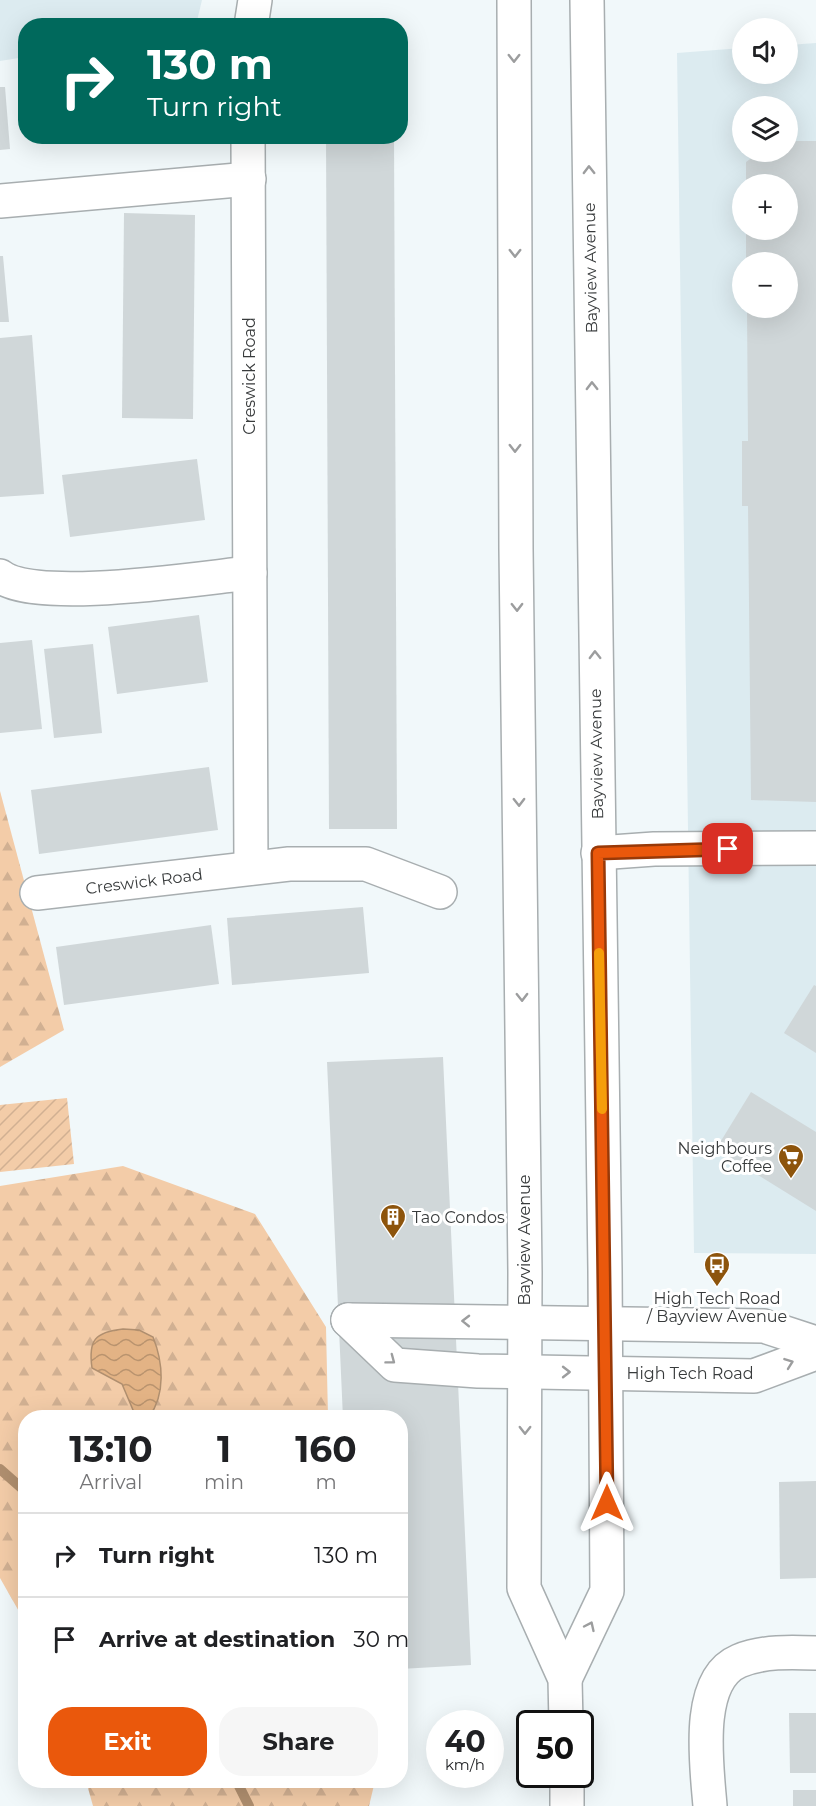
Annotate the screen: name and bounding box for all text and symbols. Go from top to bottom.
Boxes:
map controls [732,18,798,318]
button: sound [732,18,798,84]
text: 130 m [147,38,273,90]
icon: right [48,42,126,120]
one-way arrow [508,54,520,63]
text: Turn right [147,90,282,123]
button: layers [732,96,798,162]
one-way arrow [583,165,595,174]
button: + [732,174,798,240]
street label: Bayview Avenue [580,202,601,334]
one-way arrow [509,249,521,258]
button: − [732,252,798,318]
street label: Creswick Road [240,317,259,435]
one-way arrow [586,381,598,390]
one-way arrow [509,444,521,453]
one-way arrow [510,603,523,612]
one-way arrow [589,650,601,659]
street label: Bayview Avenue [586,688,607,820]
one-way arrow [513,798,525,807]
pin [702,823,753,874]
icon: arrive [711,832,744,865]
street label: Creswick Road [84,865,204,898]
one-way arrow [516,993,528,1002]
place label: Neighbours Coffee [677,1139,772,1176]
supermarket icon: Neighbours Coffee [776,1142,806,1180]
street label: Bayview Avenue [515,1175,534,1305]
building icon: Tao Condos [378,1202,408,1240]
place label: Tao Condos [412,1208,505,1227]
bus stop icon: High Tech Road / Bayview Avenue [702,1250,732,1288]
place label: High Tech Road / Bayview Avenue [646,1289,787,1326]
one-way arrow [462,1315,471,1327]
one-way arrow [384,1352,395,1363]
one-way arrow [783,1357,793,1370]
street label: High Tech Road [627,1364,753,1383]
one-way arrow [561,1366,570,1378]
one-way arrow [519,1426,531,1435]
text: 13:10 [69,1427,153,1471]
text: 1 [217,1427,231,1471]
text: 160 [295,1427,357,1471]
text: Arrival [79,1470,142,1494]
text: min [204,1470,244,1494]
text: m [315,1470,337,1494]
position arrow [575,1471,639,1535]
icon: right [48,1539,81,1572]
text: Turn right [99,1542,214,1569]
text: 130 m [314,1542,378,1569]
one-way arrow [583,1622,595,1633]
icon: arrive [48,1623,81,1656]
text: Arrive at destination [99,1626,335,1653]
text: 30 m [353,1626,409,1653]
button: Exit [48,1707,207,1776]
button: Share [219,1707,378,1776]
speed limit sign: 50 [516,1710,594,1788]
text: 40 [444,1723,486,1760]
text: km/h [445,1755,485,1774]

